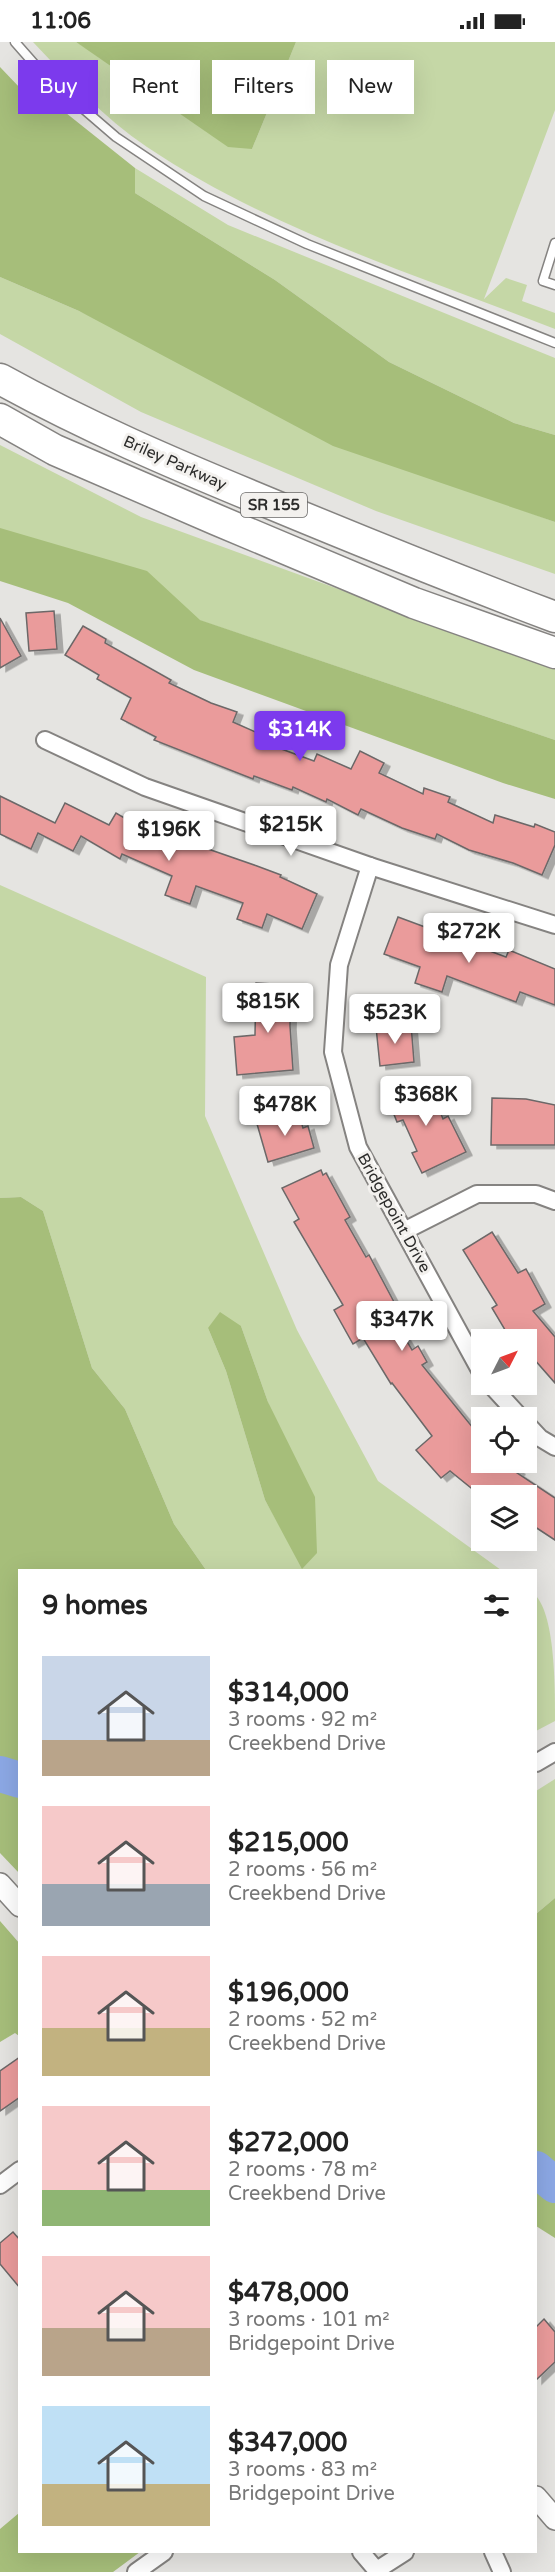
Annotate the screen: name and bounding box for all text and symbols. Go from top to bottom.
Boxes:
text: 11:06 [30,8,91,34]
chip: Buy [18,60,98,114]
chip: Rent [110,60,200,114]
chip: Filters [212,60,315,114]
chip: New [327,60,414,114]
street label: Briley Parkway [120,431,230,495]
road number: SR 155 [241,493,307,517]
pin: $314K [258,711,342,762]
text: $314K [268,718,332,742]
pin: $215K [249,806,333,857]
pin: $196K [127,811,211,862]
text: $215K [259,813,323,837]
text: $196K [137,818,201,842]
pin: $272K [427,913,511,964]
text: $272K [437,920,501,944]
pin: $815K [226,983,310,1034]
text: $815K [236,990,300,1014]
pin: $523K [353,994,437,1045]
text: $523K [363,1001,427,1025]
pin: $368K [384,1076,468,1127]
text: $368K [394,1083,458,1107]
pin: $478K [243,1086,327,1137]
text: $478K [253,1093,317,1117]
street label: Bridgepoint Drive [353,1150,435,1276]
pin: $347K [360,1301,444,1352]
text: $347K [370,1308,434,1332]
north arrow [471,1329,537,1395]
map controls [471,1329,537,1551]
button: locate [471,1407,537,1473]
button: layers [471,1485,537,1551]
icon: filters [480,1589,513,1622]
text: 9 homes [42,1590,148,1621]
text: $314,000 [228,1677,349,1708]
icon: home [90,1680,162,1752]
text: 3 rooms · 92 m² [228,1708,377,1732]
text: Creekbend Drive [228,1732,386,1756]
text: $215,000 [228,1827,348,1858]
icon: home [90,1830,162,1902]
text: 2 rooms · 56 m² [228,1858,377,1882]
text: Creekbend Drive [228,1882,386,1906]
text: $196,000 [228,1977,349,2008]
icon: home [90,1980,162,2052]
text: 2 rooms · 52 m² [228,2008,377,2032]
text: Creekbend Drive [228,2032,386,2056]
text: $272,000 [228,2127,349,2158]
icon: home [90,2130,162,2202]
text: 2 rooms · 78 m² [228,2158,377,2182]
text: Creekbend Drive [228,2182,386,2206]
text: $478,000 [228,2277,349,2308]
icon: home [90,2280,162,2352]
text: 3 rooms · 101 m² [228,2308,390,2332]
text: Bridgepoint Drive [228,2332,395,2356]
text: $347,000 [228,2427,347,2458]
icon: home [90,2430,162,2502]
text: 3 rooms · 83 m² [228,2458,377,2482]
text: Bridgepoint Drive [228,2482,395,2506]

